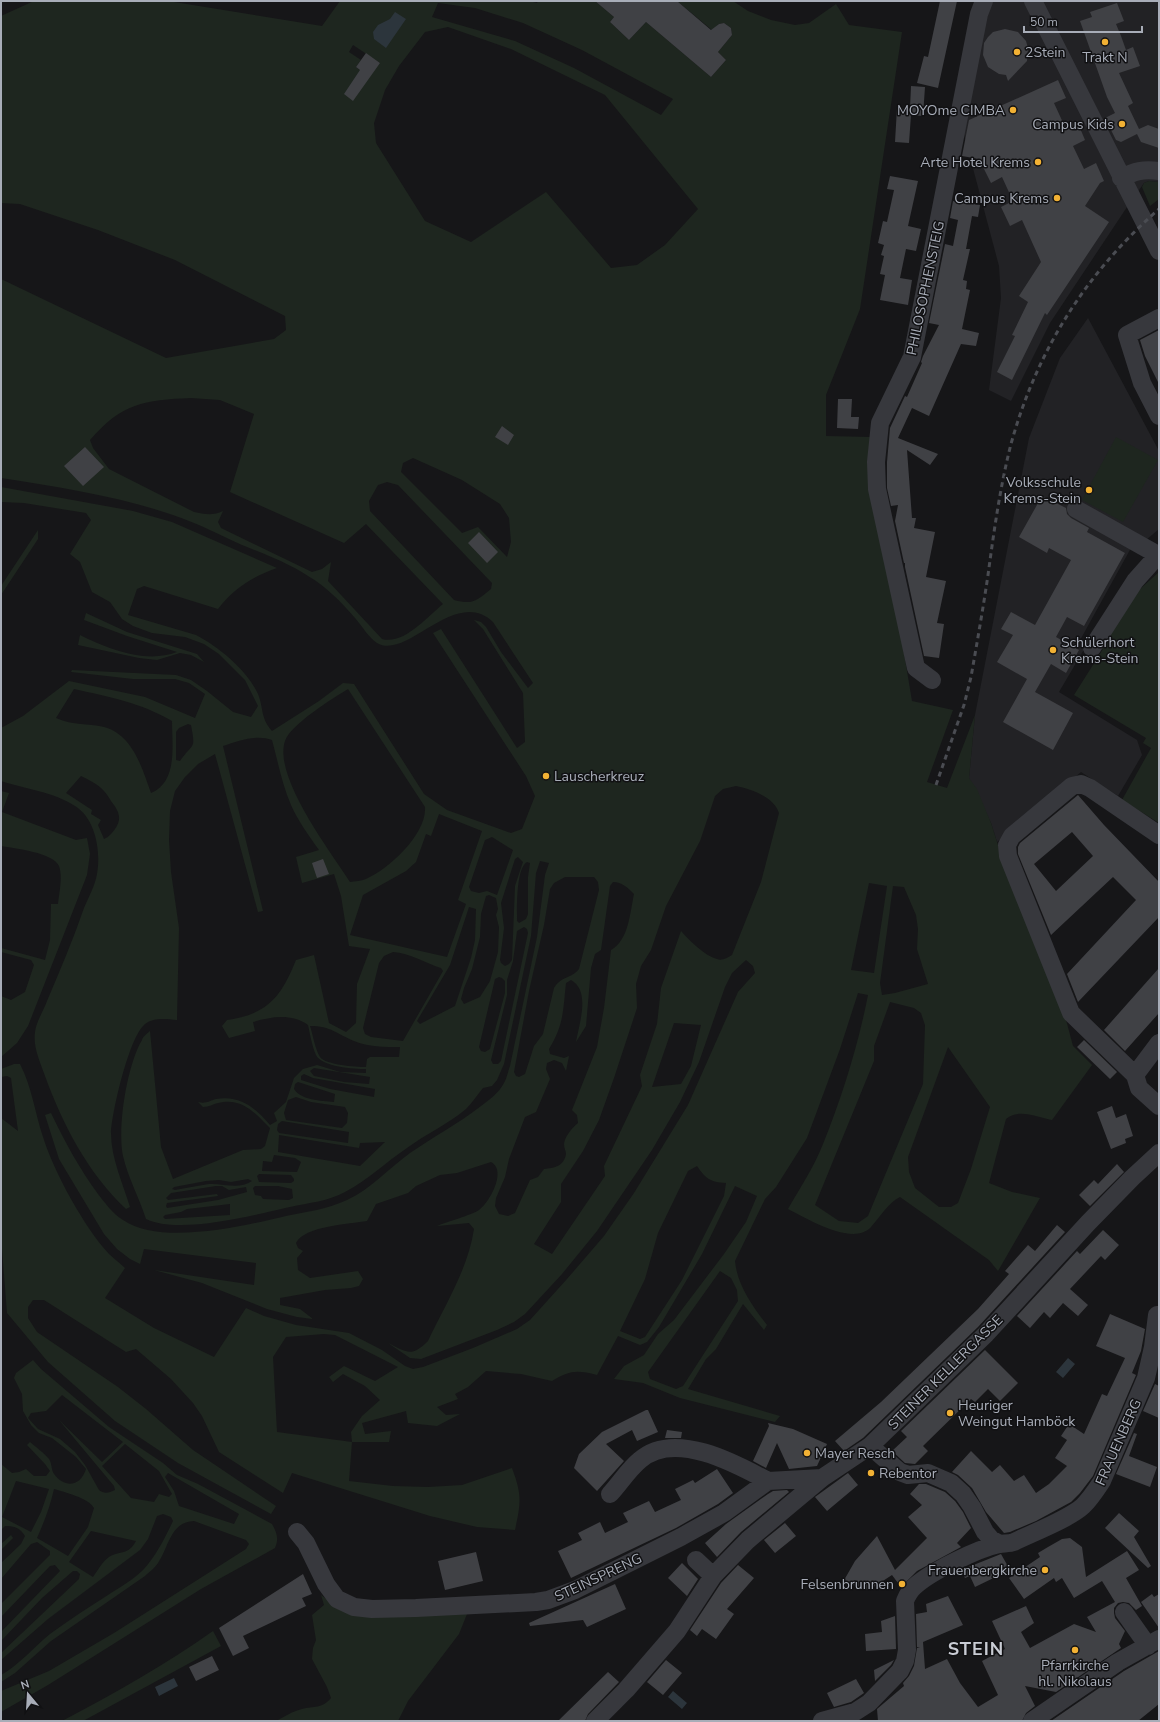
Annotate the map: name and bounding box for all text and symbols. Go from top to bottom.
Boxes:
scale bar [1024,8,1142,34]
text: 50 m [1030,14,1058,30]
marker: Trakt N [1100,37,1110,47]
place label: 2Stein [1025,43,1065,62]
marker: 2Stein [1012,47,1022,57]
place label: Trakt N [1082,48,1128,67]
place label: MOYOme CIMBA [897,101,1005,120]
marker: MOYOme CIMBA [1008,105,1018,115]
place label: Campus Kids [1032,115,1114,134]
marker: Campus Kids [1117,119,1127,129]
place label: Arte Hotel Krems [920,153,1030,172]
marker: Arte Hotel Krems [1033,157,1043,167]
place label: Campus Krems [954,189,1049,208]
marker: Campus Krems [1052,193,1062,203]
street label: PHILOSOPHENSTEIG [902,219,949,357]
place label: Volksschule Krems-Stein [1003,473,1081,508]
marker: Volksschule Krems-Stein [1084,485,1094,495]
place label: Schülerhort Krems-Stein [1061,633,1139,668]
marker: Schülerhort Krems-Stein [1048,645,1058,655]
place label: Lauscherkreuz [554,767,645,786]
marker: Lauscherkreuz [541,771,551,781]
street label: STEINER KELLERGASSE [884,1311,1007,1434]
place label: Heuriger Weingut Hamböck [958,1396,1076,1431]
street label: FRAUENBERG [1091,1396,1146,1488]
marker: Heuriger Weingut Hamböck [945,1408,955,1418]
place label: Mayer Resch [815,1444,895,1463]
marker: Mayer Resch [802,1448,812,1458]
place label: Rebentor [879,1464,937,1483]
marker: Rebentor [866,1468,876,1478]
street label: STEINSPRENG [551,1549,645,1606]
place label: Frauenbergkirche [928,1561,1037,1580]
marker: Frauenbergkirche [1040,1565,1050,1575]
place label: Felsenbrunnen [801,1575,894,1594]
marker: Felsenbrunnen [897,1579,907,1589]
district label: STEIN [948,1637,1004,1661]
marker: Pfarrkirche hl. Nikolaus [1070,1645,1080,1655]
place label: Pfarrkirche hl. Nikolaus [1038,1656,1112,1691]
north arrow [8,1674,48,1714]
text: N [19,1677,31,1693]

